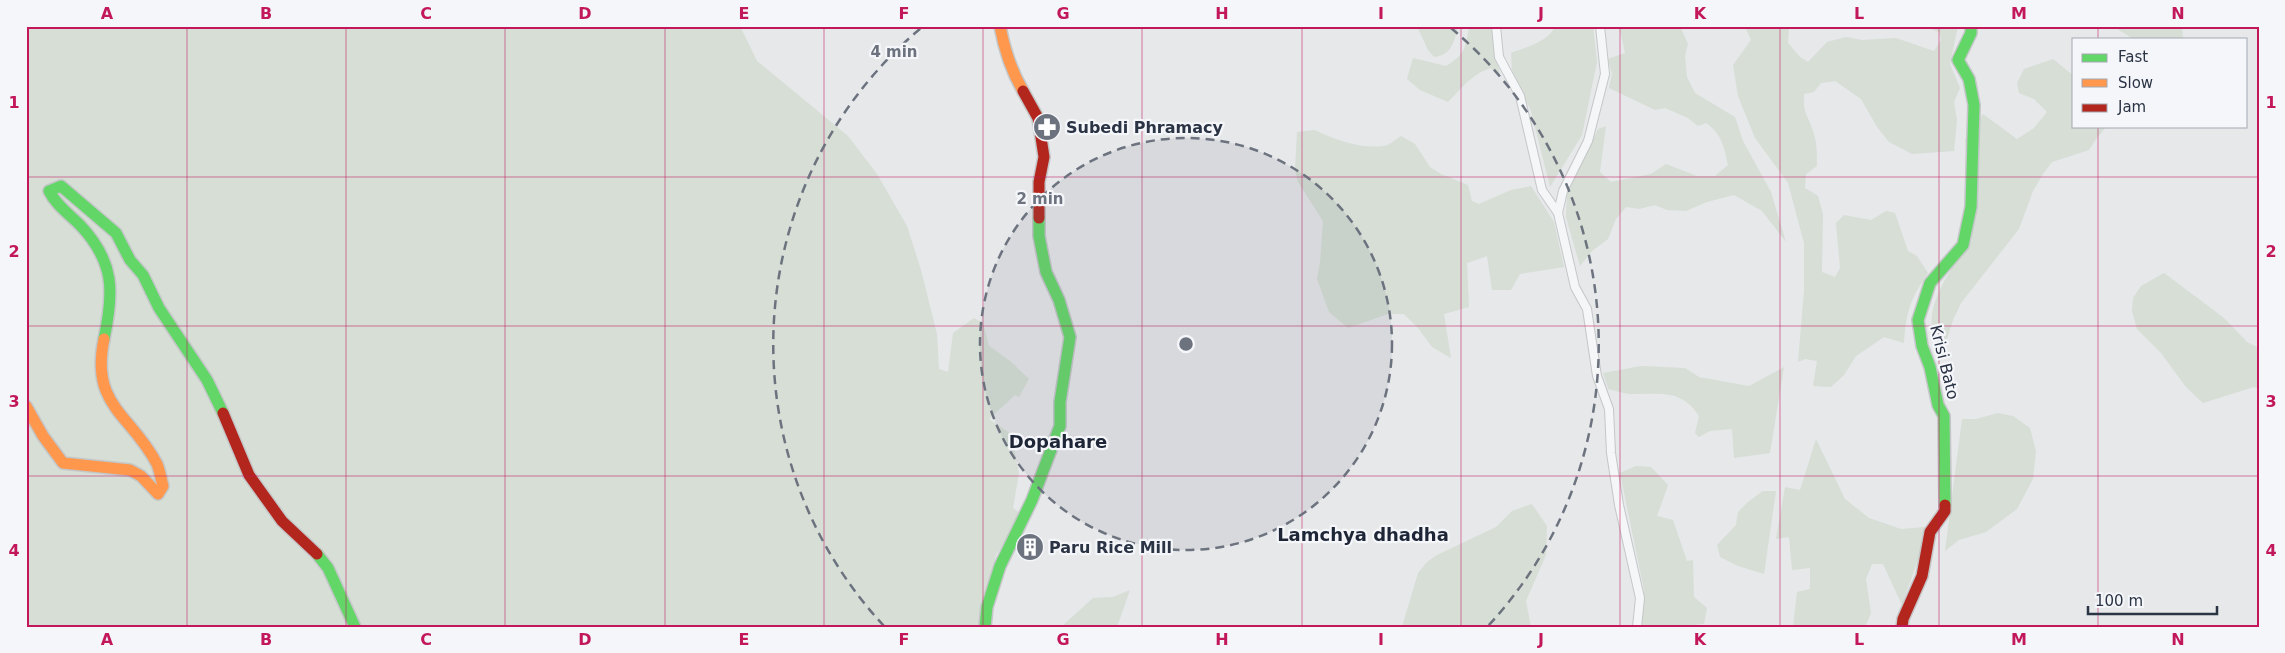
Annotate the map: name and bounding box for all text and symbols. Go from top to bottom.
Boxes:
text: A [101,4,114,23]
text: B [260,4,272,23]
text: C [420,4,432,23]
text: D [578,4,592,23]
text: E [739,4,749,23]
text: F [899,4,909,23]
text: G [1056,4,1070,23]
text: H [1215,4,1229,23]
text: I [1378,4,1384,23]
text: J [1537,4,1544,23]
text: K [1694,4,1707,23]
text: L [1854,4,1864,23]
text: M [2011,4,2027,23]
text: N [2171,4,2185,23]
legend [2072,38,2248,128]
text: 4 min [870,43,918,61]
text: Fast [2118,48,2148,66]
text: Slow [2118,74,2153,92]
text: 1 [8,93,20,112]
text: 1 [2265,93,2277,112]
text: Jam [2117,98,2146,116]
pharmacy icon: Subedi Phramacy [1032,112,1062,142]
place label: Subedi Phramacy [1066,118,1223,137]
text: 2 min [1016,190,1064,208]
text: 2 [8,242,20,261]
text: 2 [2265,242,2277,261]
street label: Krisi Bato [1926,323,1963,401]
centre of rings [1177,335,1195,353]
text: 3 [8,392,20,411]
text: 3 [2265,392,2277,411]
district label: Dopahare [1009,431,1107,452]
district label: Lamchya dhadha [1277,524,1449,545]
building icon: Paru Rice Mill [1015,532,1045,562]
place label: Paru Rice Mill [1049,538,1172,557]
text: 4 [8,541,20,560]
text: 4 [2265,541,2277,560]
scale bar [2088,583,2216,615]
text: 100 m [2095,592,2143,610]
text: A [101,630,114,649]
text: B [260,630,272,649]
text: C [420,630,432,649]
text: D [578,630,592,649]
text: E [739,630,749,649]
text: F [899,630,909,649]
text: G [1056,630,1070,649]
text: H [1215,630,1229,649]
text: I [1378,630,1384,649]
text: J [1537,630,1544,649]
text: K [1694,630,1707,649]
text: L [1854,630,1864,649]
text: M [2011,630,2027,649]
text: N [2171,630,2185,649]

